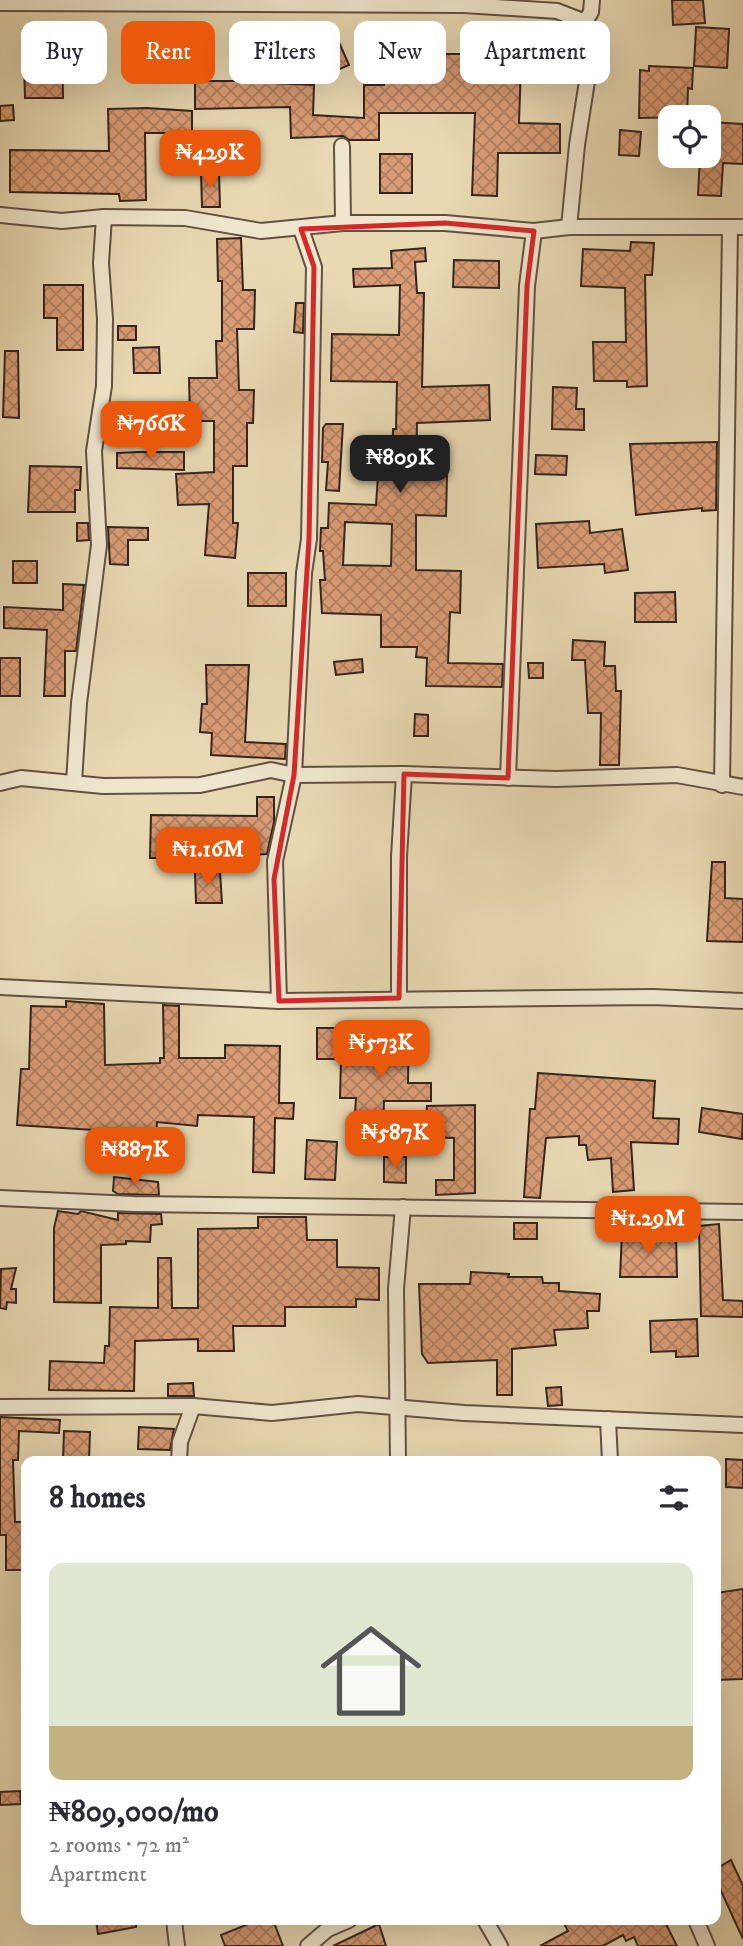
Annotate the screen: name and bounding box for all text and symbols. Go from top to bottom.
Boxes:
chip: Buy [21,21,107,84]
chip: Rent [121,21,215,84]
chip: Filters [229,21,340,84]
chip: New [354,21,446,84]
chip: Apartment [460,21,610,84]
map controls [658,105,721,168]
button: locate [658,105,721,168]
pin: ₦429K [161,130,259,190]
text: ₦429K [176,138,244,167]
pin: ₦766K [102,402,200,461]
text: ₦766K [117,409,185,438]
pin: ₦809K [351,435,449,495]
text: ₦809K [366,443,434,472]
pin: ₦1.16M [151,828,265,887]
text: ₦1.16M [172,835,244,864]
pin: ₦573K [332,1020,430,1080]
text: ₦573K [349,1028,413,1057]
pin: ₦587K [346,1110,444,1170]
text: ₦587K [361,1118,429,1147]
pin: ₦887K [86,1128,184,1187]
text: ₦887K [101,1135,169,1164]
pin: ₦1.29M [591,1196,705,1256]
text: ₦1.29M [611,1204,685,1233]
icon: filters [655,1479,693,1517]
text: 8 homes [49,1480,146,1517]
icon: home [308,1608,434,1734]
text: ₦809,000/mo [49,1794,219,1831]
text: 2 rooms · 72 m² [49,1831,189,1860]
text: Apartment [49,1860,147,1889]

